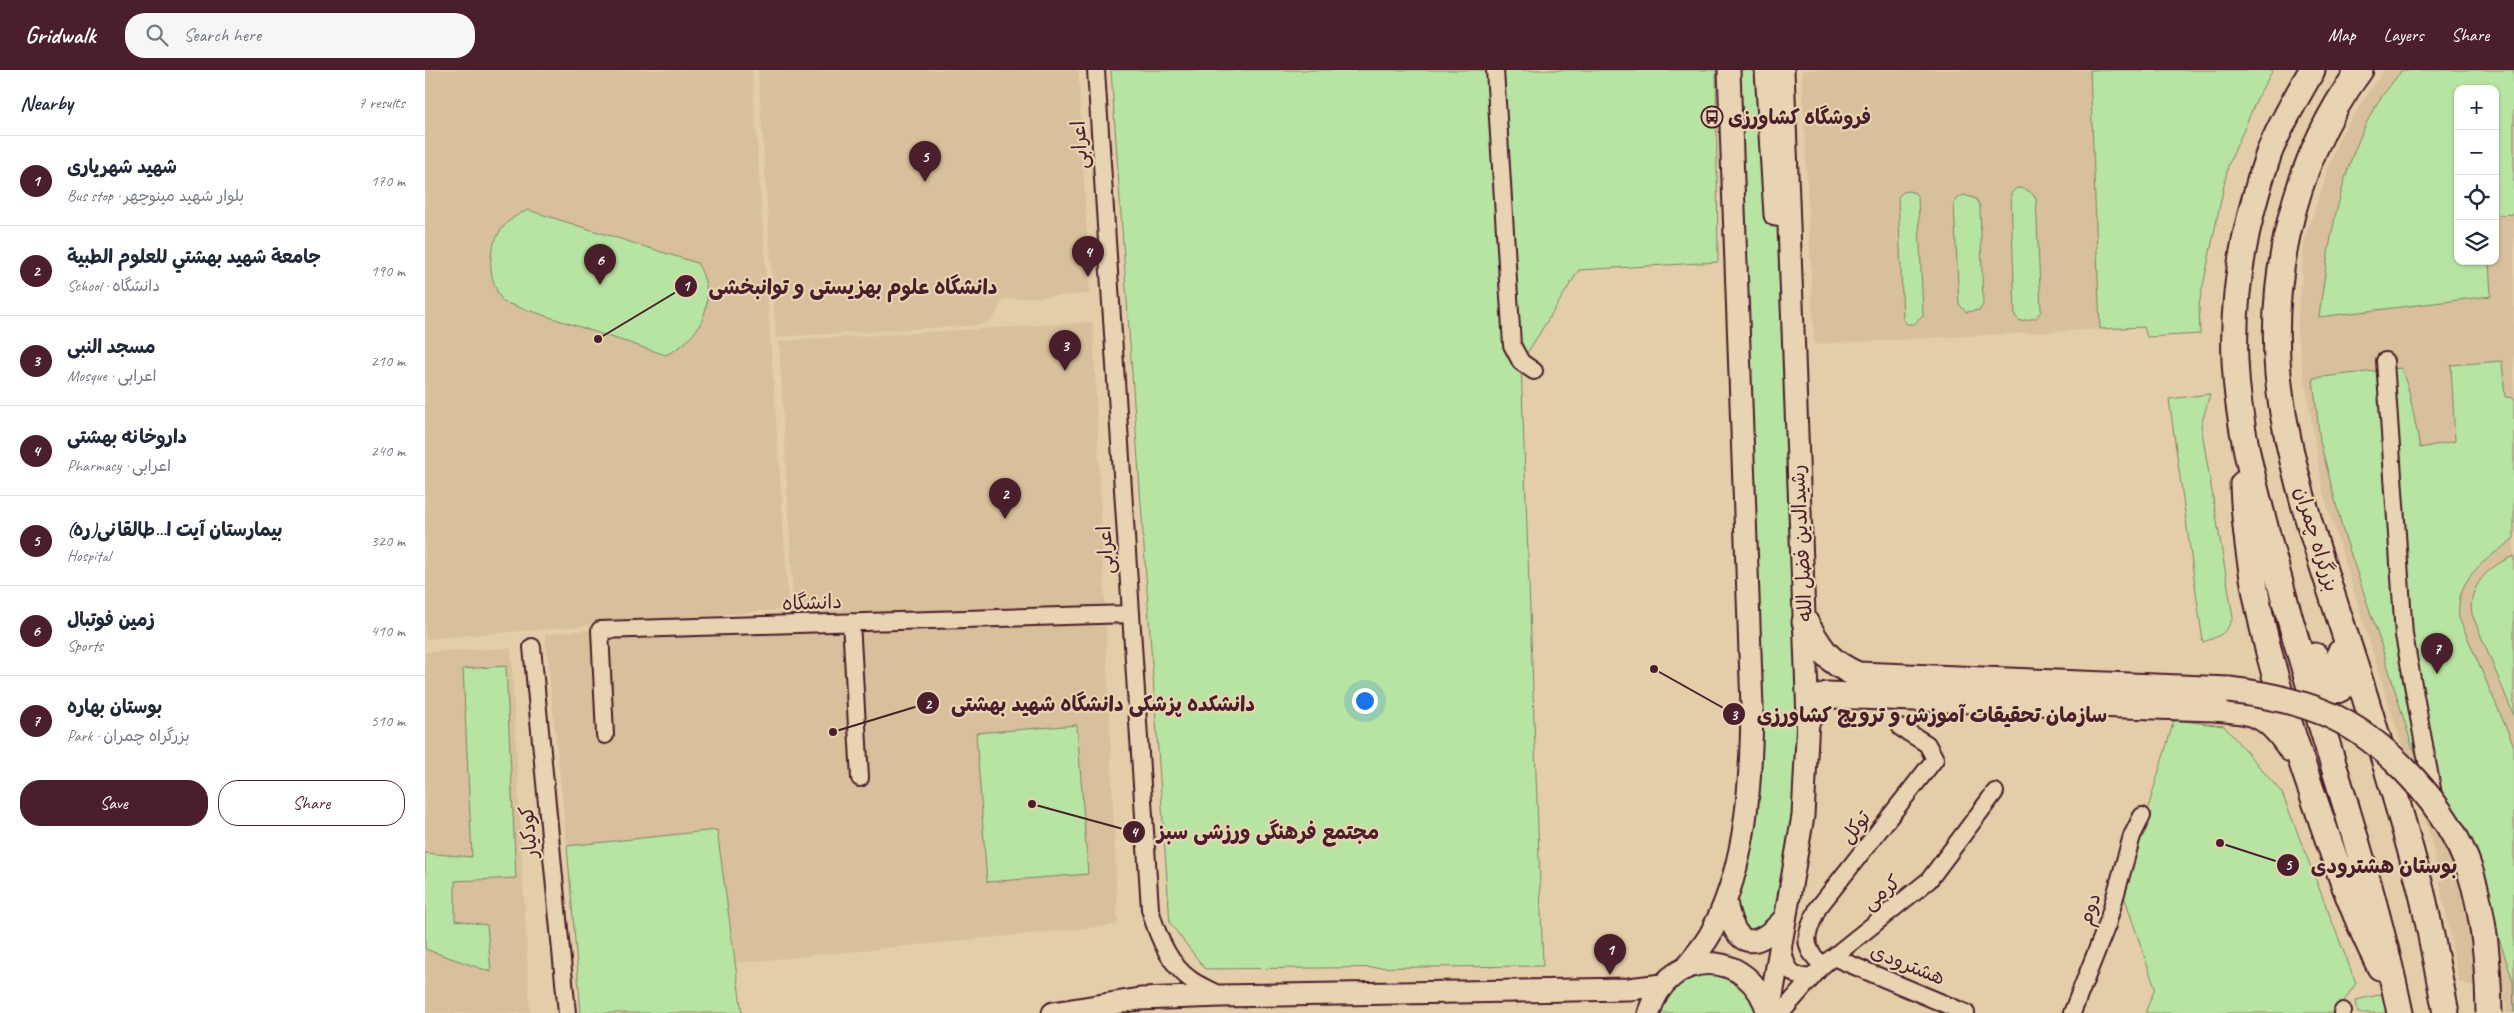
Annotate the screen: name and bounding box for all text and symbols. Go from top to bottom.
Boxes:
search box [125,13,475,58]
text: Gridwalk [25,20,95,50]
icon: search [143,21,171,49]
text: Search here [183,23,261,47]
text: Map [2328,24,2356,46]
text: Layers [2384,24,2423,46]
text: Share [2451,24,2489,46]
map controls [2454,85,2499,265]
button: + [2454,85,2499,130]
text: Nearby [20,90,73,116]
text: 7 results [358,93,405,113]
bus stop icon: فروشگاه کشاورزی [1700,105,1724,129]
place label: فروشگاه کشاورزی [1728,105,1871,130]
street label: اعرابی [1065,120,1094,170]
button: − [2454,130,2499,175]
pin: 5 [909,141,941,182]
text: شهید شهریاری [67,155,177,179]
text: 1 [32,171,40,191]
text: 170 m [371,171,405,191]
button: locate [2454,175,2499,220]
text: Bus stop · بلوار شهید مینوچهر [67,186,244,206]
button: layers [2454,220,2499,265]
pin: 4 [1072,236,1104,277]
pin: 6 [584,244,616,285]
text: جامعة شهيد بهشتي للعلوم الطبية [67,245,321,269]
text: 2 [32,261,40,281]
text: 190 m [371,261,405,281]
callout: دانشگاه علوم بهزیستی و توانبخشی [673,268,1007,304]
text: دانشگاه علوم بهزیستی و توانبخشی [709,274,998,303]
text: School · دانشگاه [67,276,160,296]
text: 1 [683,277,692,296]
pin: 3 [1049,330,1081,371]
text: مسجد النبی [67,335,156,359]
text: 3 [32,351,40,371]
text: 210 m [371,351,405,371]
text: Mosque · اعرابی [67,366,156,386]
text: داروخانه بهشتی [67,425,187,449]
text: 4 [32,441,40,461]
text: 240 m [371,441,405,461]
text: Pharmacy · اعرابی [67,456,171,476]
street label: رشیدالدین فضل الله [1785,464,1818,622]
pin: 2 [989,478,1021,519]
street label: بزرگراه چمران [2289,484,2344,595]
text: بیمارستان آیت ا...طالقانی(ره) [67,518,282,542]
street label: اعرابی [1091,525,1120,575]
text: 5 [33,531,39,551]
text: 320 m [371,531,405,551]
text: Hospital [67,546,111,566]
street label: دانشگاه [782,589,842,616]
text: زمین فوتبال [67,608,155,632]
text: 6 [32,621,40,641]
text: 410 m [371,621,405,641]
pin: 7 [2421,633,2453,674]
text: Sports [67,636,103,656]
callout: دانشکده پزشکی دانشگاه شهید بهشتی [916,685,1265,721]
your location [1352,688,1378,714]
text: دانشکده پزشکی دانشگاه شهید بهشتی [951,691,1255,717]
text: بوستان بهاره [67,695,162,719]
text: 2 [925,695,933,714]
callout: سازمان تحقیقات آموزش و ترویج کشاورزی [1722,696,2117,732]
text: سازمان تحقیقات آموزش و ترویج کشاورزی [1757,702,2107,728]
text: 3 [1731,706,1739,725]
text: 7 [32,711,40,731]
text: 510 m [371,711,405,731]
text: Park · بزرگراه چمران [67,726,190,746]
button: Save [20,780,208,826]
button: Share [218,780,405,826]
street label: کودکیار [514,805,543,861]
street label: توکل [1835,806,1876,849]
callout: مجتمع فرهنگی ورزشی سبز [1122,814,1389,850]
text: مجتمع فرهنگی ورزشی سبز [1155,819,1379,847]
text: 4 [1131,823,1140,842]
callout: بوستان هشترودی [2276,847,2467,883]
text: بوستان هشترودی [2311,853,2457,879]
text: 5 [2285,856,2293,875]
street label: کرمی [1857,869,1906,915]
street label: دوم [2073,890,2109,929]
pin: 1 [1594,934,1626,975]
street label: هشترودی [1867,938,1949,991]

